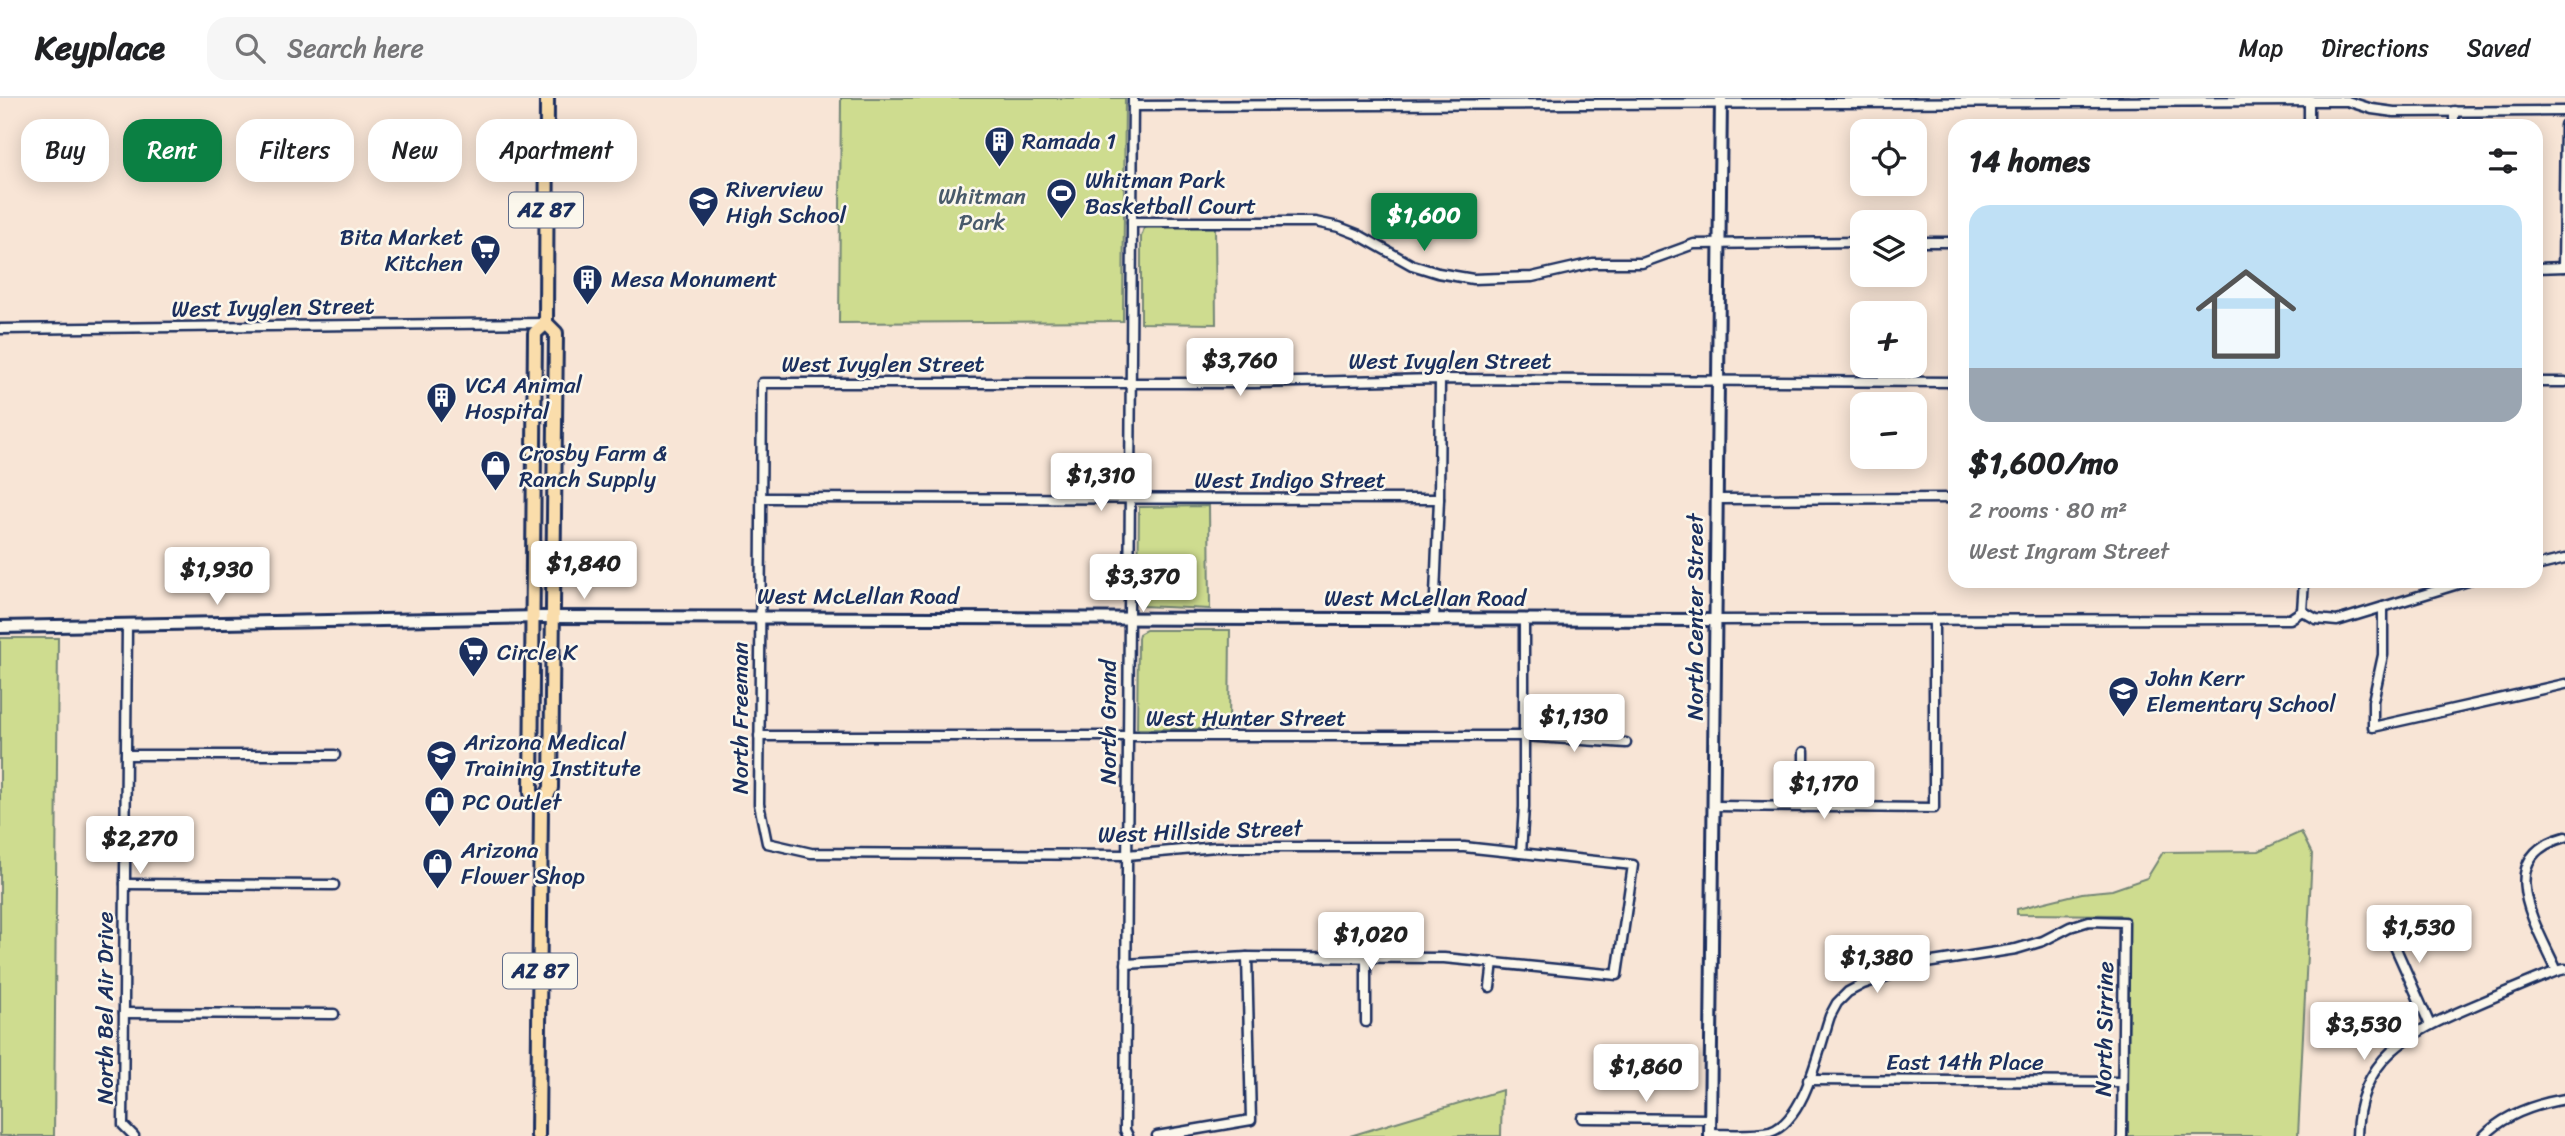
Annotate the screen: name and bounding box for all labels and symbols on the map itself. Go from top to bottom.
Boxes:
place label: Ramada 1 [1022,121,1116,162]
building icon: Ramada 1 [982,124,1016,168]
place label: Whitman Park Basketball Court [1085,160,1256,227]
place label: Riverview High School [726,169,847,236]
park label: Whitman Park [938,176,1026,243]
sports icon: Whitman Park Basketball Court [1045,176,1079,220]
school or university icon: Riverview High School [686,185,720,229]
road number: AZ 87 [509,192,583,228]
pin: $1,600 [1367,194,1481,253]
place label: Bita Market Kitchen [340,217,463,284]
supermarket icon: Bita Market Kitchen [469,233,503,277]
place label: Mesa Monument [611,259,777,300]
building icon: Mesa Monument [571,262,605,306]
street label: West Ivyglen Street [171,285,375,330]
pin: $3,760 [1183,338,1297,398]
street label: West Ivyglen Street [1348,341,1552,382]
street label: West Ivyglen Street [781,344,985,385]
place label: VCA Animal Hospital [465,365,583,432]
building icon: VCA Animal Hospital [425,381,459,425]
place label: Crosby Farm & Ranch Supply [519,433,667,500]
shop icon: Crosby Farm & Ranch Supply [479,449,513,493]
pin: $1,310 [1044,454,1158,513]
street label: West Indigo Street [1194,460,1386,501]
street label: North Center Street [1675,512,1716,721]
pin: $1,840 [527,542,641,601]
pin: $1,930 [160,547,274,607]
pin: $3,370 [1086,554,1200,614]
street label: West McLellan Road [757,576,961,617]
street label: West McLellan Road [1324,578,1528,619]
place label: Circle K [497,632,578,673]
supermarket icon: Circle K [457,635,491,679]
street label: North Freeman [720,641,761,794]
street label: North Grand [1088,658,1129,784]
place label: John Kerr Elementary School [2145,658,2336,725]
school or university icon: John Kerr Elementary School [2106,674,2140,718]
pin: $1,130 [1517,694,1631,754]
street label: West Hunter Street [1146,698,1346,739]
place label: Arizona Medical Training Institute [463,722,641,789]
school or university icon: Arizona Medical Training Institute [424,738,458,782]
pin: $1,170 [1767,762,1881,821]
place label: PC Outlet [462,782,563,823]
shop icon: PC Outlet [422,785,456,829]
street label: West Hillside Street [1097,807,1305,856]
pin: $2,270 [83,816,197,876]
place label: Arizona Flower Shop [460,830,585,897]
shop icon: Arizona Flower Shop [421,846,455,890]
pin: $1,530 [2362,906,2476,965]
street label: North Bel Air Drive [85,911,126,1105]
pin: $1,020 [1314,912,1428,972]
pin: $1,380 [1820,936,1934,995]
road number: AZ 87 [503,954,577,988]
street label: North Sirrine [2083,961,2126,1097]
pin: $3,530 [2307,1002,2421,1062]
street label: East 14th Place [1886,1042,2044,1083]
pin: $1,860 [1589,1044,1703,1104]

